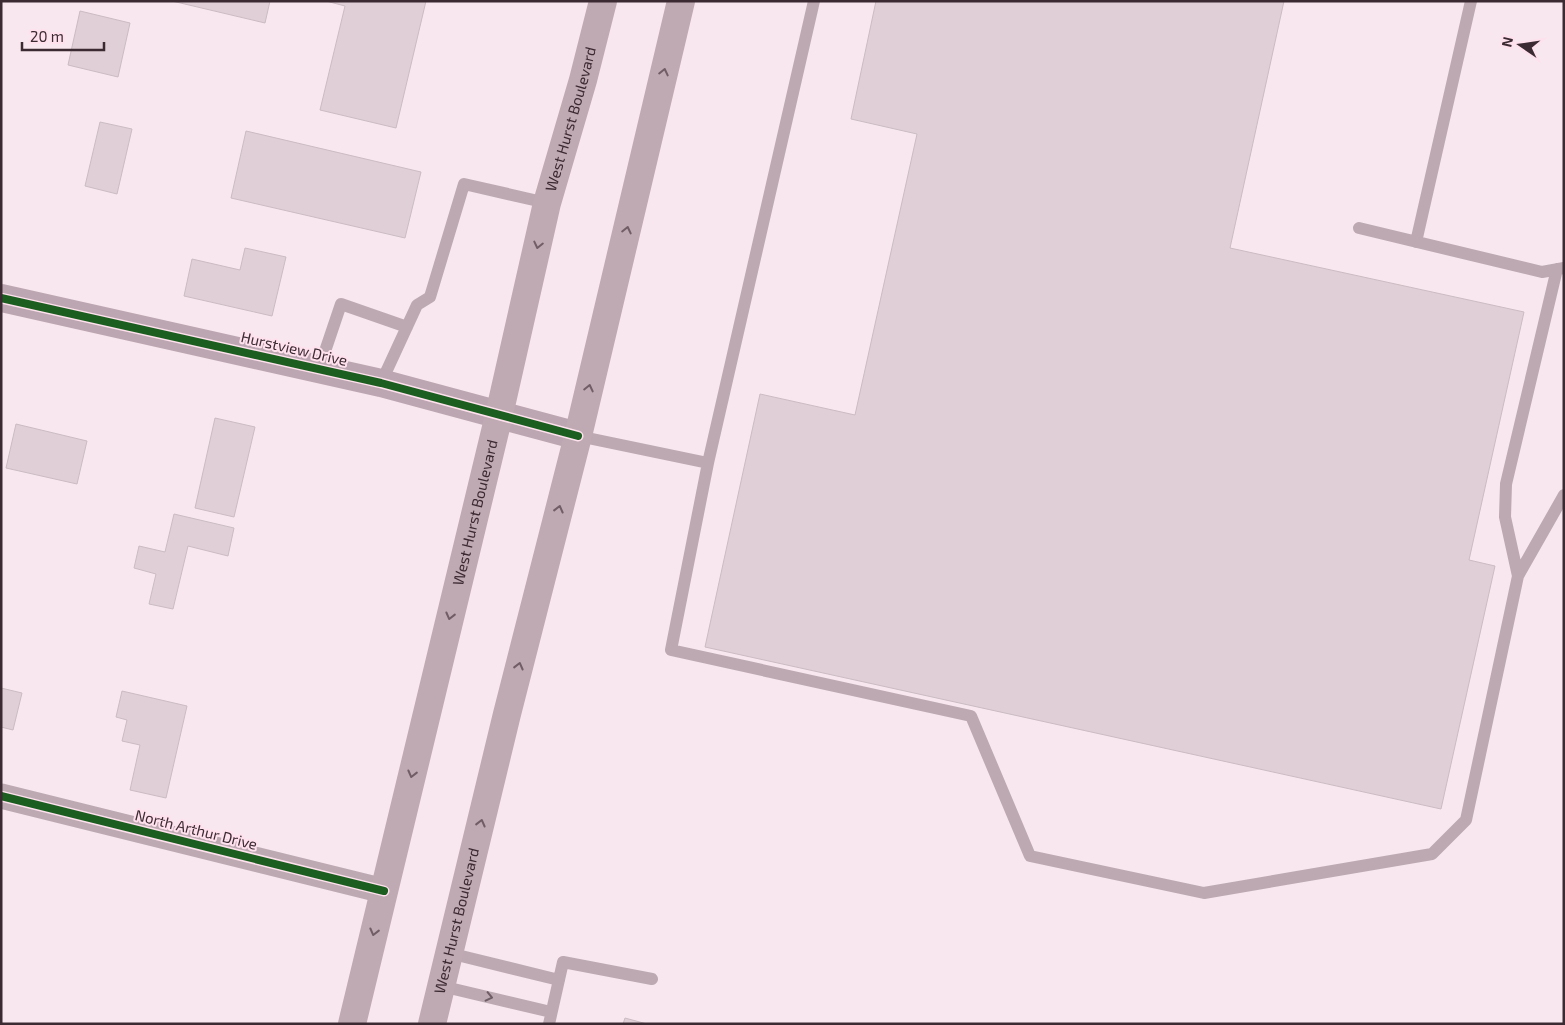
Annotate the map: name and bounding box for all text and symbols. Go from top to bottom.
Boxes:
scale bar [22,20,105,52]
north arrow [1495,20,1545,70]
text: 20 m [30,27,64,45]
text: N [1497,35,1516,49]
street label: West Hurst Boulevard [541,45,599,193]
one-way arrow [658,67,669,76]
one-way arrow [621,226,632,235]
one-way arrow [533,240,544,249]
street label: Hurstview Drive [239,327,349,369]
one-way arrow [583,384,594,393]
street label: West Hurst Boulevard [448,438,501,587]
one-way arrow [554,505,564,513]
one-way arrow [445,611,456,620]
one-way arrow [514,663,524,671]
one-way arrow [407,769,418,778]
street label: North Arthur Drive [133,805,259,853]
one-way arrow [475,819,486,828]
street label: West Hurst Boulevard [430,846,482,996]
one-way arrow [369,927,380,936]
one-way arrow [484,991,493,1002]

